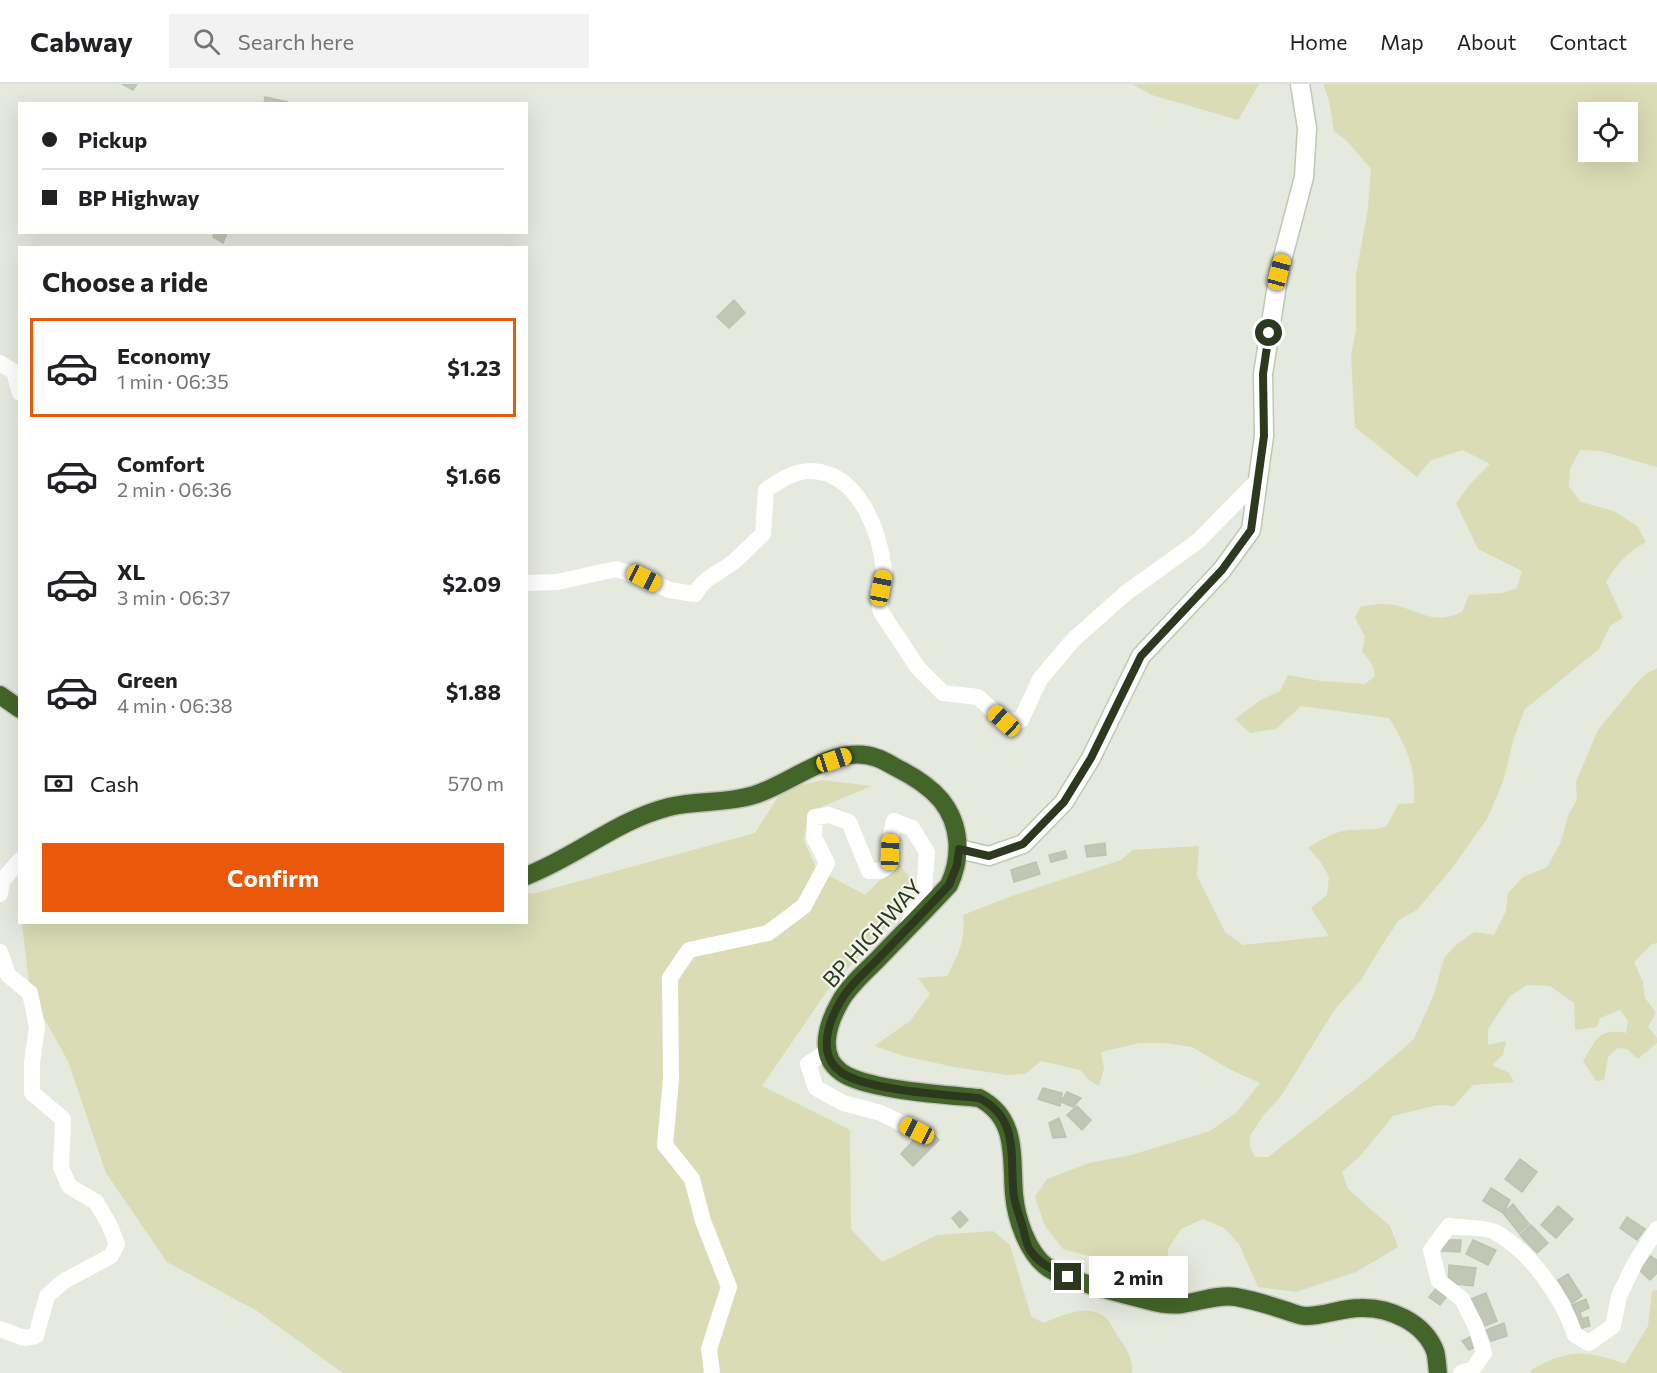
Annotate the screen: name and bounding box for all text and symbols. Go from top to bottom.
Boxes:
search box [169,14,589,68]
text: Cabway [30,24,133,58]
icon: search [190,25,223,58]
text: Search here [238,28,354,55]
text: Home [1290,29,1347,54]
text: Map [1380,29,1424,54]
text: About [1457,29,1516,54]
text: Contact [1549,29,1627,54]
map controls [1578,102,1638,162]
button: locate [1578,102,1638,162]
text: Pickup [78,126,147,153]
text: BP Highway [78,184,200,211]
car [1266,252,1292,292]
text: Choose a ride [42,265,208,298]
route start [1255,319,1282,346]
icon: car [45,341,99,395]
text: Economy [117,342,211,369]
text: $1.23 [447,354,501,381]
text: 1 min · 06:35 [117,369,229,393]
icon: car [45,449,99,503]
text: Comfort [117,450,205,477]
text: $1.66 [446,462,501,489]
text: 2 min · 06:36 [117,477,232,501]
icon: car [45,557,99,611]
text: XL [117,558,145,585]
car [624,562,664,594]
car [869,569,893,607]
text: $2.09 [442,570,501,597]
text: 3 min · 06:37 [117,585,230,609]
icon: car [45,665,99,719]
text: Green [117,666,178,693]
text: $1.88 [446,678,501,705]
text: 4 min · 06:38 [117,693,233,717]
car [985,702,1023,740]
car [814,746,854,774]
icon: cash [42,767,75,800]
text: Cash [90,770,139,797]
text: 570 m [448,771,504,795]
car [880,834,900,870]
button: Confirm [42,843,504,912]
street label: BP HIGHWAY [816,873,928,993]
car [897,1115,937,1147]
callout: 2 min [1089,1256,1188,1298]
route end [1054,1263,1081,1290]
text: 2 min [1114,1265,1163,1289]

